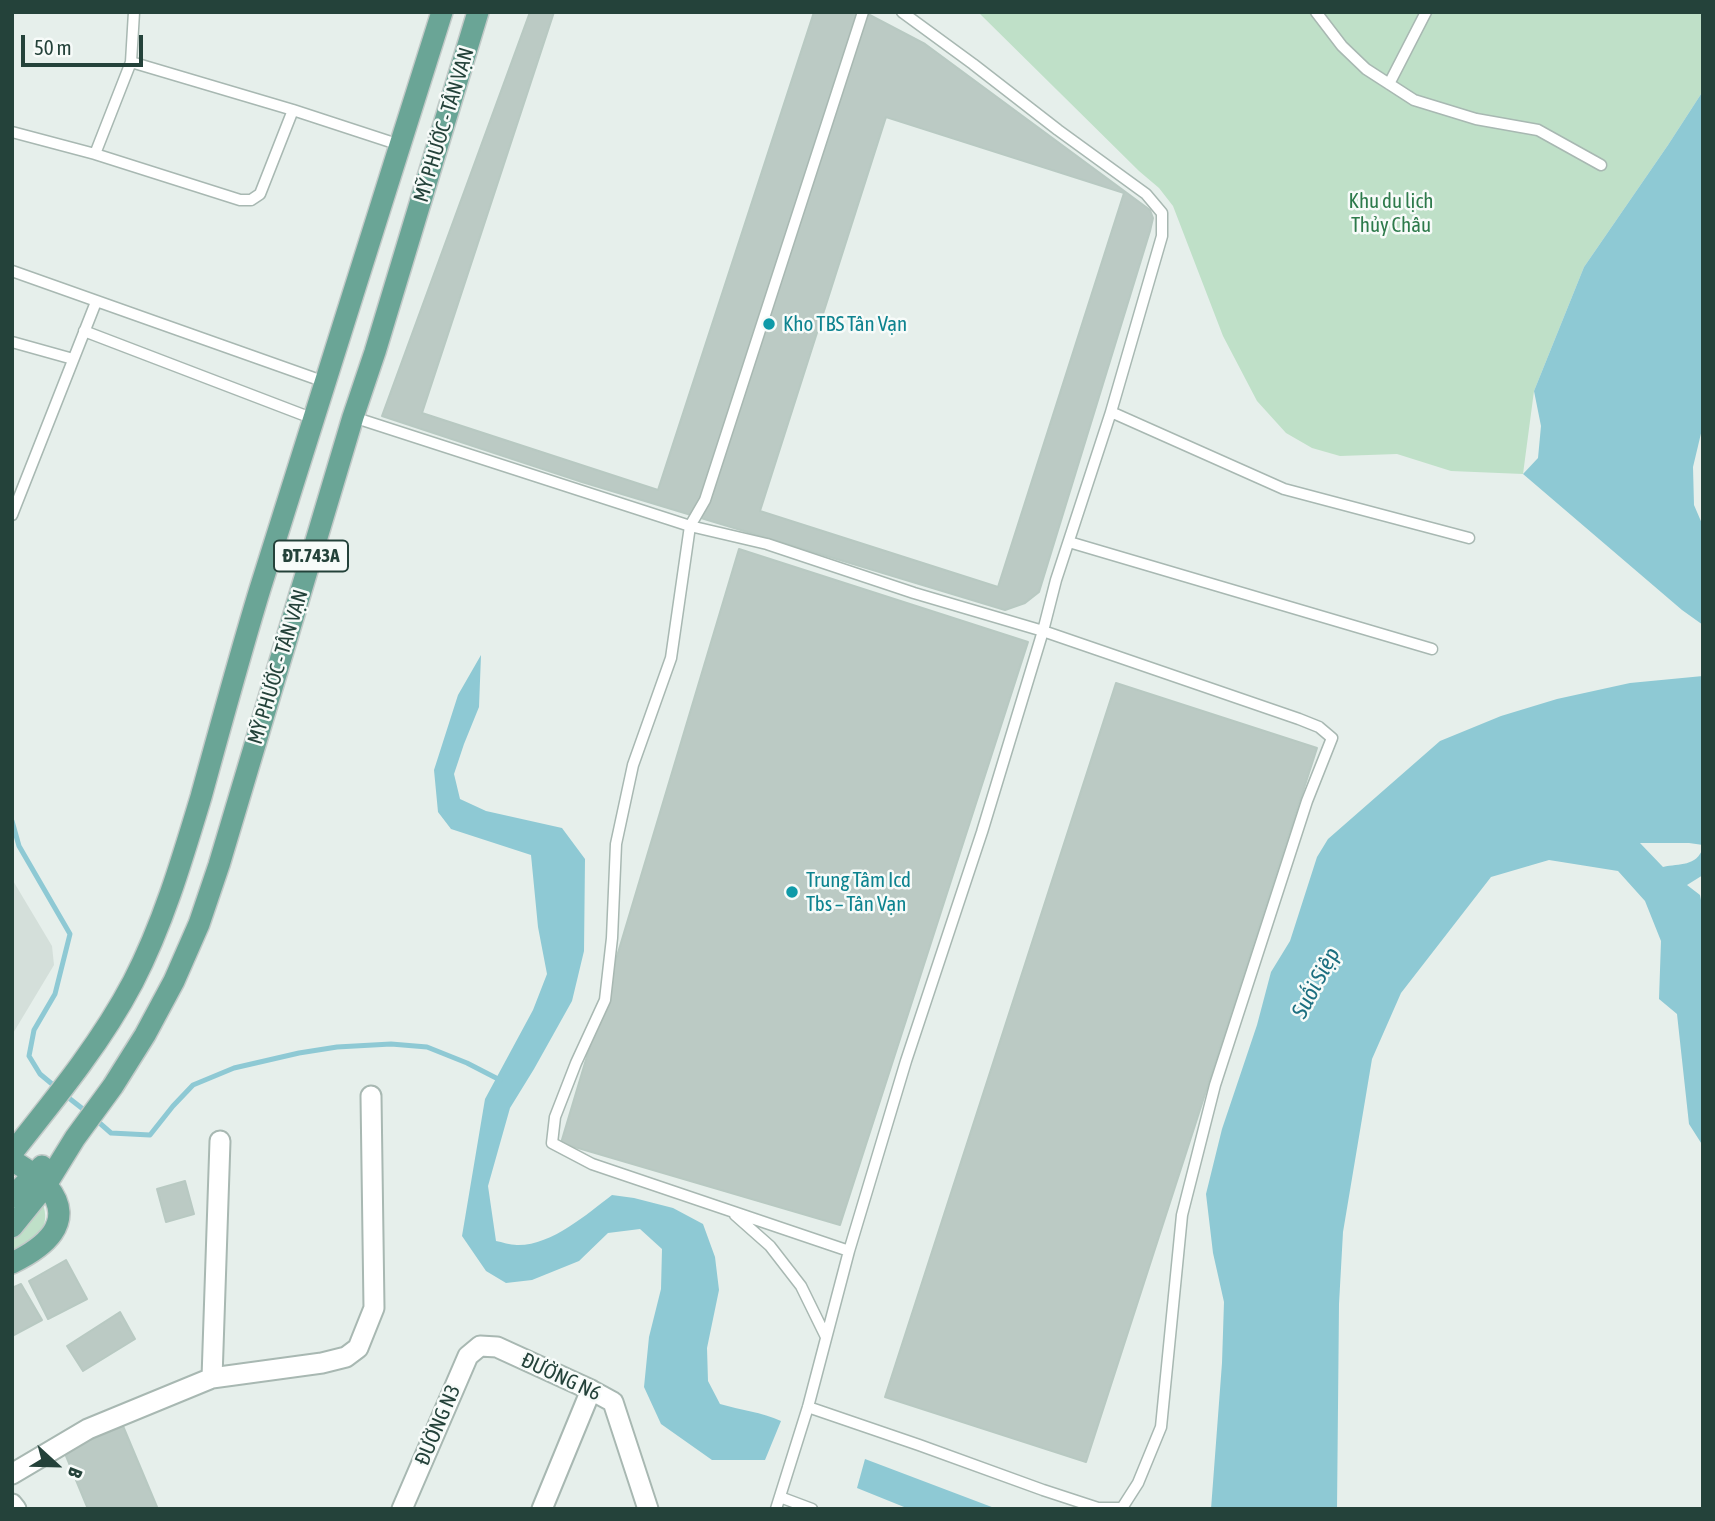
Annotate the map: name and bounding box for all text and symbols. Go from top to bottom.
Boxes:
scale bar [24,21,147,65]
text: 50 m [34,35,72,59]
street label: MỸ PHƯỚC - TÂN VẠN [409,45,479,205]
park label: Khu du lịch Thủy Châu [1349,188,1433,238]
place label: Kho TBS Tân Vạn [783,311,907,337]
marker: Kho TBS Tân Vạn [761,316,777,332]
road number: ĐT.743A [274,540,348,572]
street label: MỸ PHƯỚC - TÂN VẠN [243,587,313,747]
place label: Trung Tâm Icd Tbs – Tân Vạn [806,867,911,917]
marker: Trung Tâm Icd Tbs – Tân Vạn [784,884,800,900]
water label: Suối Siệp [1286,943,1346,1023]
street label: ĐƯỜNG N6 [517,1348,605,1406]
street label: ĐƯỜNG N3 [410,1381,466,1469]
north arrow [21,1430,91,1500]
text: B [64,1465,87,1481]

